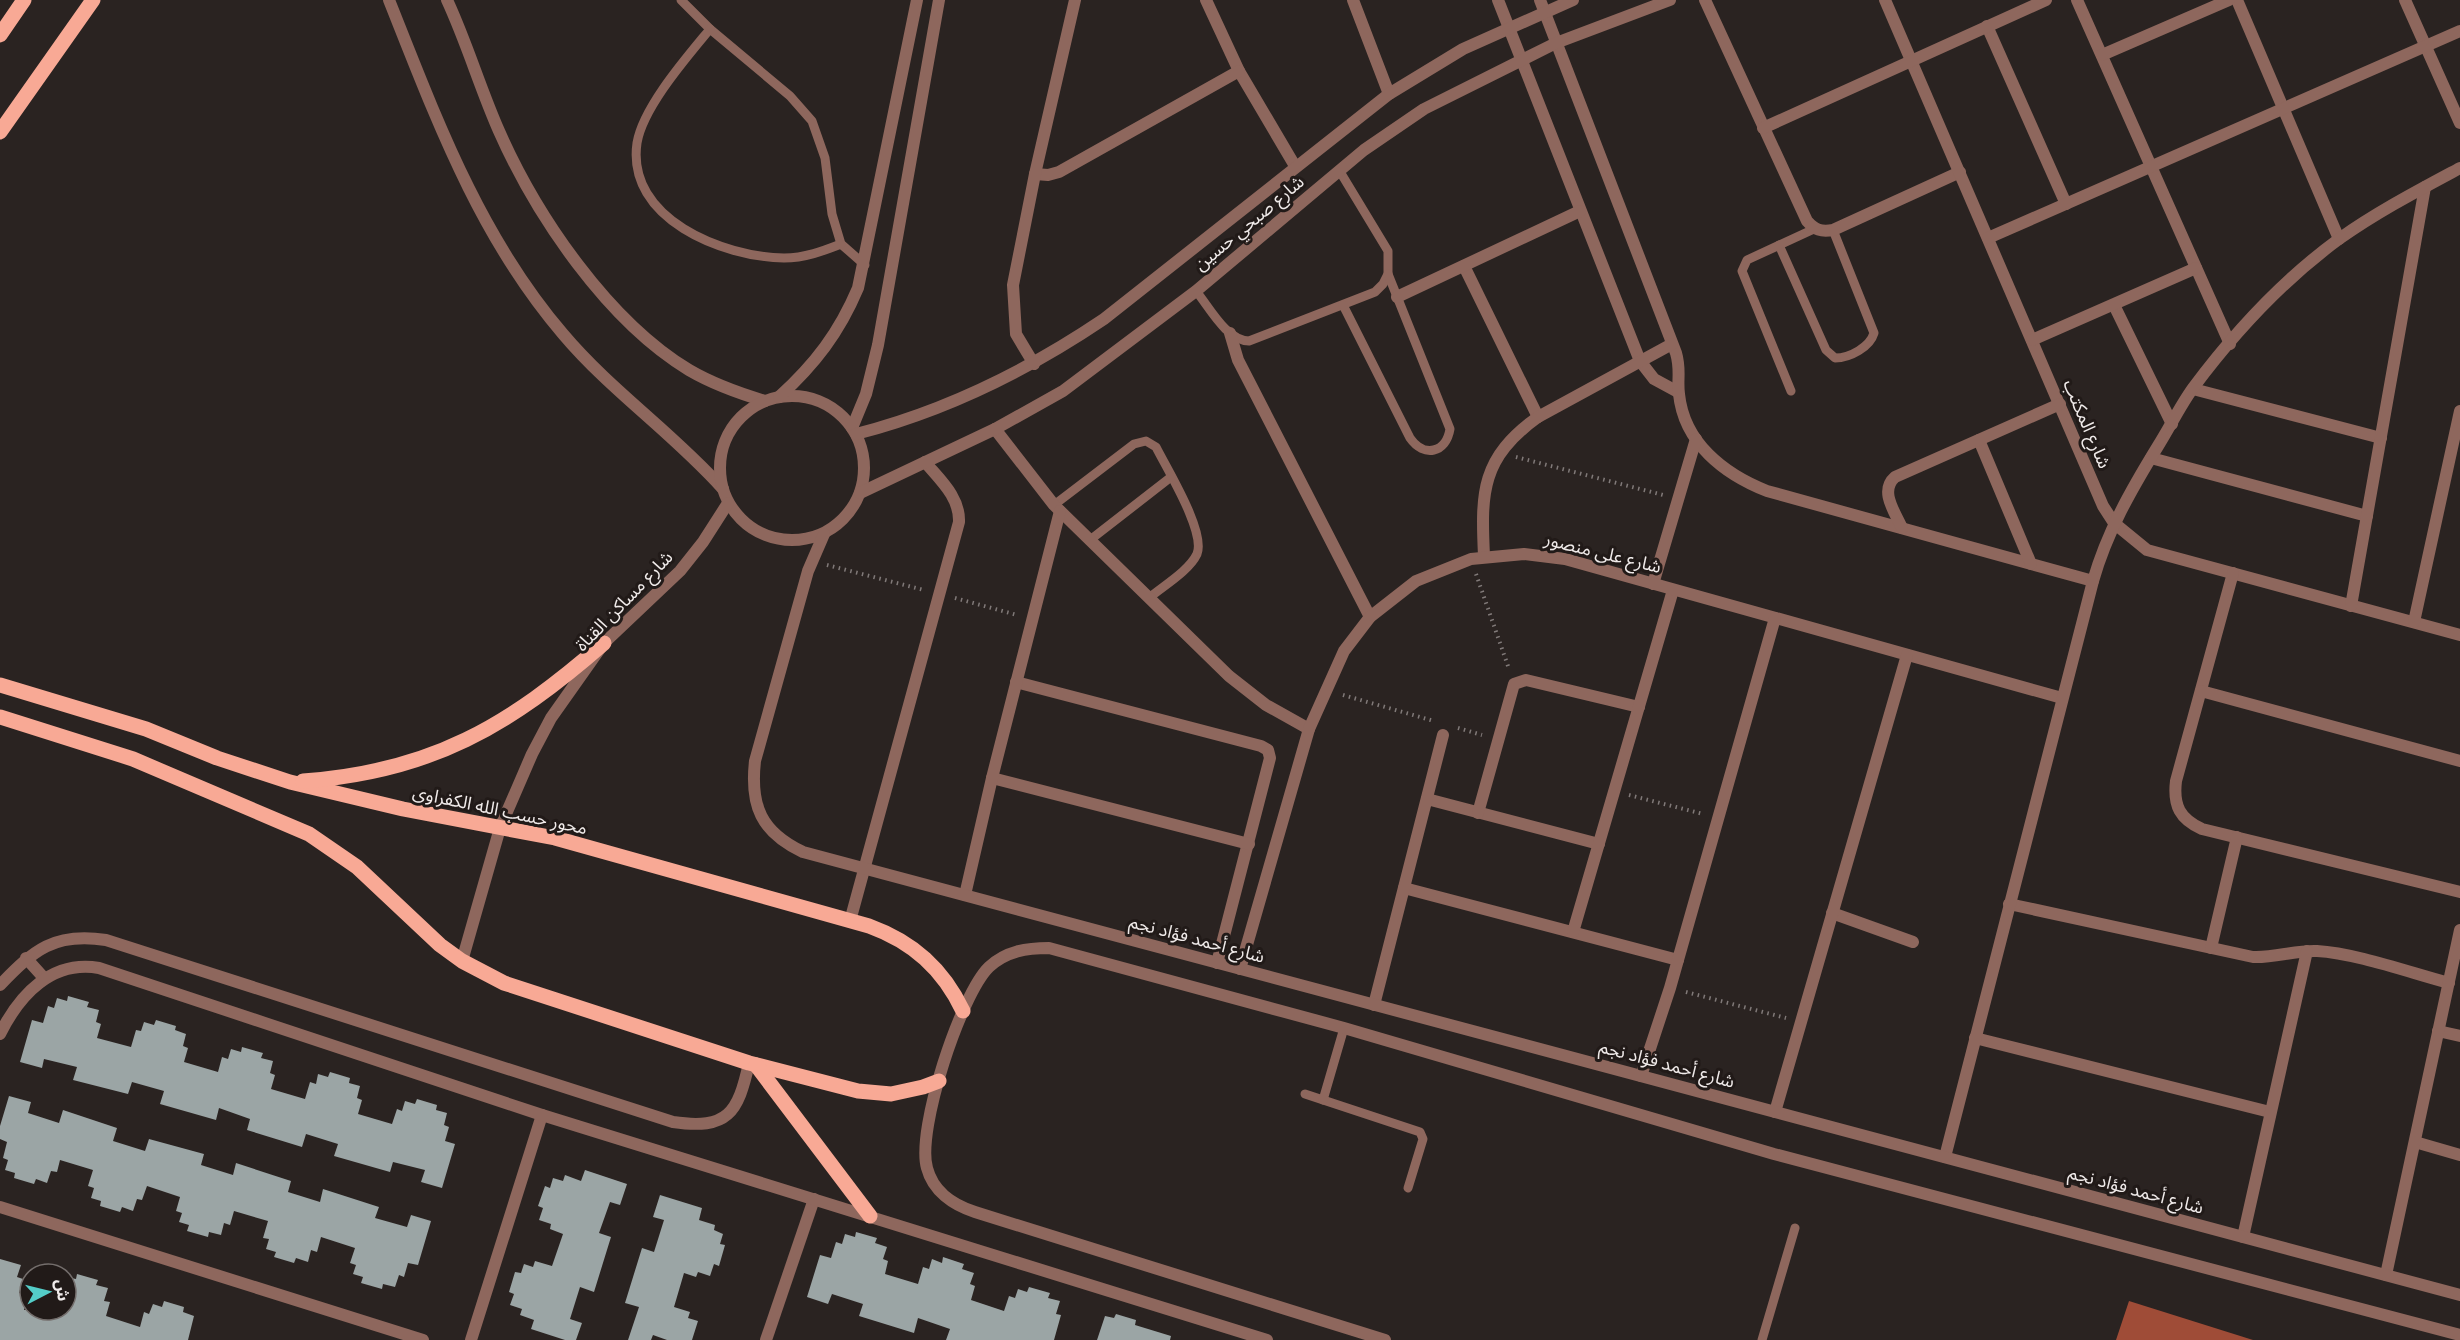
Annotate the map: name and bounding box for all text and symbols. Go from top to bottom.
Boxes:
street label: شارع صبحي حسين [1189,170,1310,278]
street label: شارع المكتب [2056,376,2117,473]
street label: شارع على منصور [1541,527,1664,581]
street label: شارع مساكن القناة [570,545,680,658]
street label: محور حسب الله الكفراوى [411,780,590,839]
street label: شارع أحمد فؤاد نجم [1126,909,1267,971]
street label: شارع أحمد فؤاد نجم [1596,1034,1737,1096]
street label: شارع أحمد فؤاد نجم [2065,1160,2206,1222]
north arrow [18,1262,78,1322]
text: ش [52,1278,74,1302]

